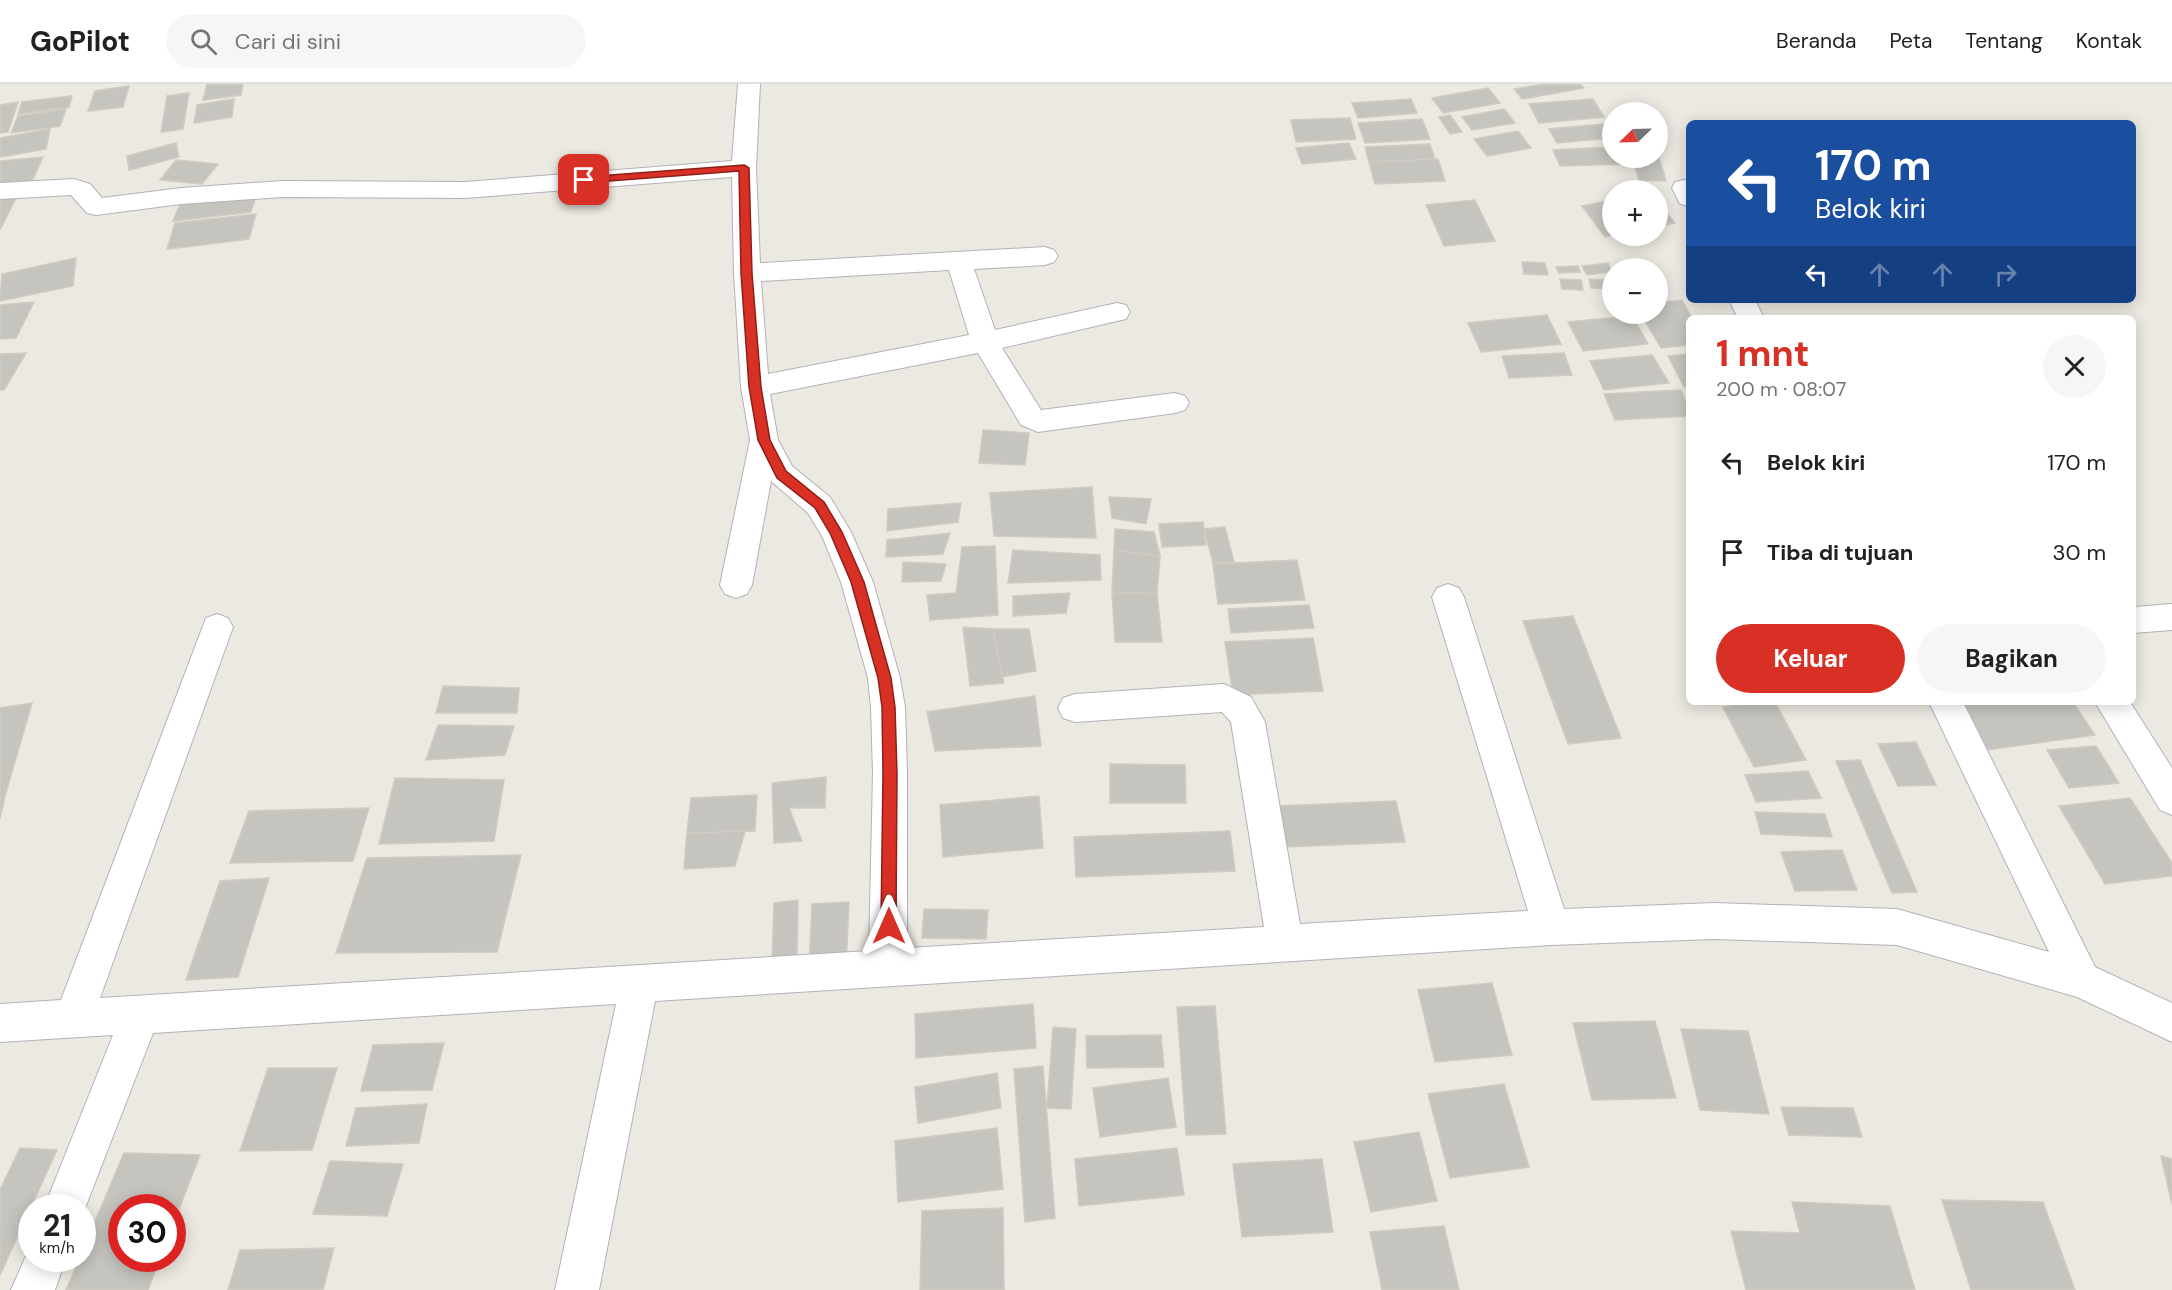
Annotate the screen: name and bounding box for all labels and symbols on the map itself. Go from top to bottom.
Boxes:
north arrow [1602,102,1668,168]
pin [558,154,609,205]
position arrow [857,894,921,958]
speed limit sign: 30 [108,1194,186,1272]

